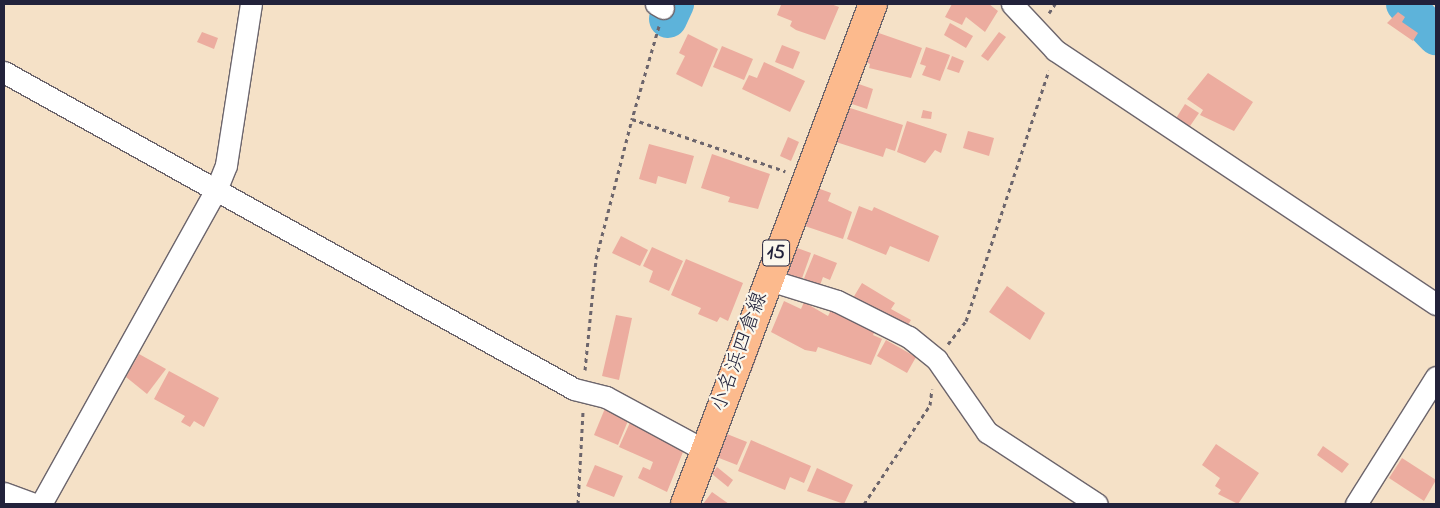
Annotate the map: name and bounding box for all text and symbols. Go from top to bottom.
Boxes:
road number: 15 [761,236,791,270]
street label: 小名浜四倉線 [707,288,773,416]

